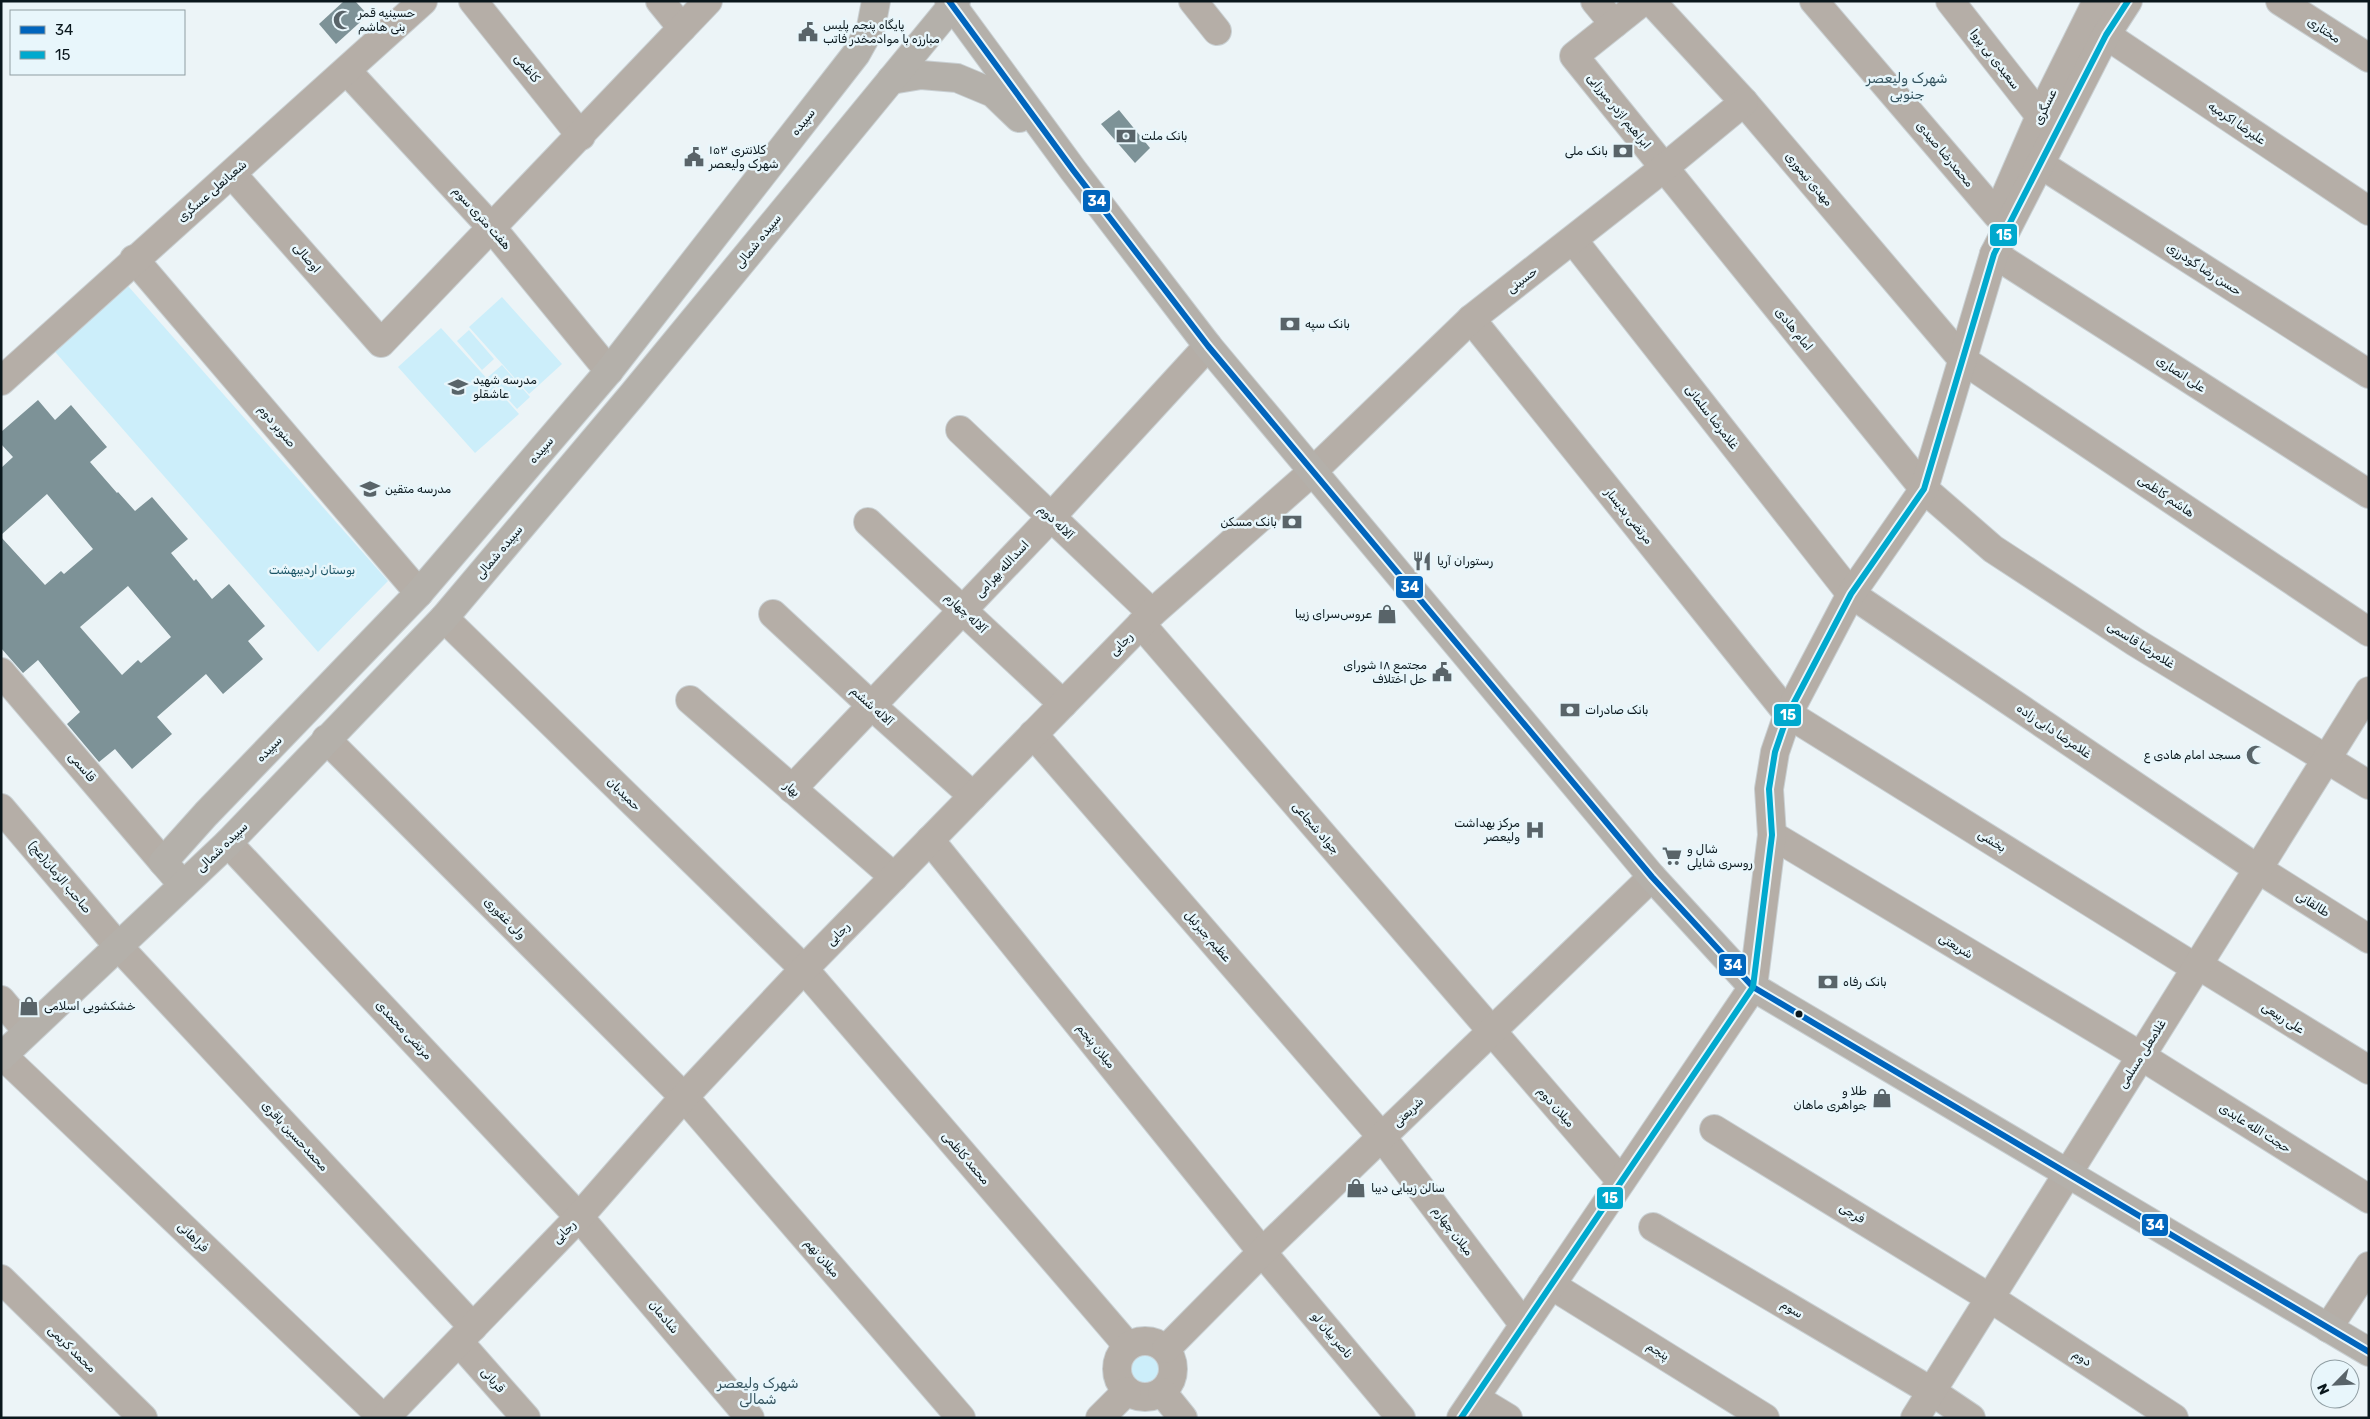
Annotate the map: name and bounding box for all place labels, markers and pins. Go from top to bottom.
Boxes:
place label: حسینیه قمر بنی هاشم [357,6,415,35]
mosque icon: حسینیه قمر بنی هاشم [332,9,354,31]
place label: پایگاه پنجم پلیس مبارزه با موادمخدر فاتب [823,18,940,47]
public building icon: پایگاه پنجم پلیس مبارزه با موادمخدر فاتب [797,21,819,43]
bank icon: بانک ملت [1115,125,1137,147]
place label: بانک ملت [1141,129,1188,143]
bank icon: بانک ملی [1612,140,1634,162]
place label: کلانتری ۱۵۳ شهرک ولیعصر [708,143,779,172]
place label: بانک ملی [1565,144,1608,159]
public building icon: کلانتری ۱۵۳ شهرک ولیعصر [683,146,705,168]
bank icon: بانک سپه [1279,313,1301,335]
place label: بانک سپه [1305,317,1350,332]
place label: مدرسه شهید عاشقلو [473,373,537,402]
school or university icon: مدرسه شهید عاشقلو [447,376,469,398]
school or university icon: مدرسه متقین [359,478,381,500]
place label: مدرسه متقین [385,482,452,497]
bank icon: بانک مسکن [1281,511,1303,533]
place label: بانک مسکن [1221,515,1277,529]
restaurant icon: رستوران آریا [1411,550,1433,572]
place label: رستوران آریا [1437,554,1493,569]
shop icon: عروس‌سرای زیبا [1376,603,1398,625]
place label: عروس‌سرای زیبا [1295,607,1373,622]
place label: مجتمع ۱۸ شورای حل اختلاف [1343,658,1427,686]
public building icon: مجتمع ۱۸ شورای حل اختلاف [1431,661,1453,683]
bank icon: بانک صادرات [1559,699,1581,721]
place label: بانک صادرات [1585,703,1649,718]
mosque icon: مسجد امام هادی ع [2245,744,2267,766]
place label: مسجد امام هادی ع [2144,748,2241,764]
place label: مرکز بهداشت ولیعصر [1454,816,1520,845]
hospital icon: مرکز بهداشت ولیعصر [1524,819,1546,841]
place label: شال و روسری شایلی [1687,842,1753,871]
supermarket icon: شال و روسری شایلی [1661,845,1683,867]
bank icon: بانک رفاه [1817,971,1839,993]
place label: بانک رفاه [1843,975,1887,990]
shop icon: خشکشویی اسلامی [18,995,40,1017]
place label: خشکشویی اسلامی [44,999,136,1014]
unlabelled marker [1794,1009,1804,1019]
place label: طلا و جواهری ماهان [1794,1084,1867,1113]
shop icon: طلا و جواهری ماهان [1871,1087,1893,1109]
shop icon: سالن زیبایی دیبا [1345,1177,1367,1199]
place label: سالن زیبایی دیبا [1371,1181,1445,1196]

